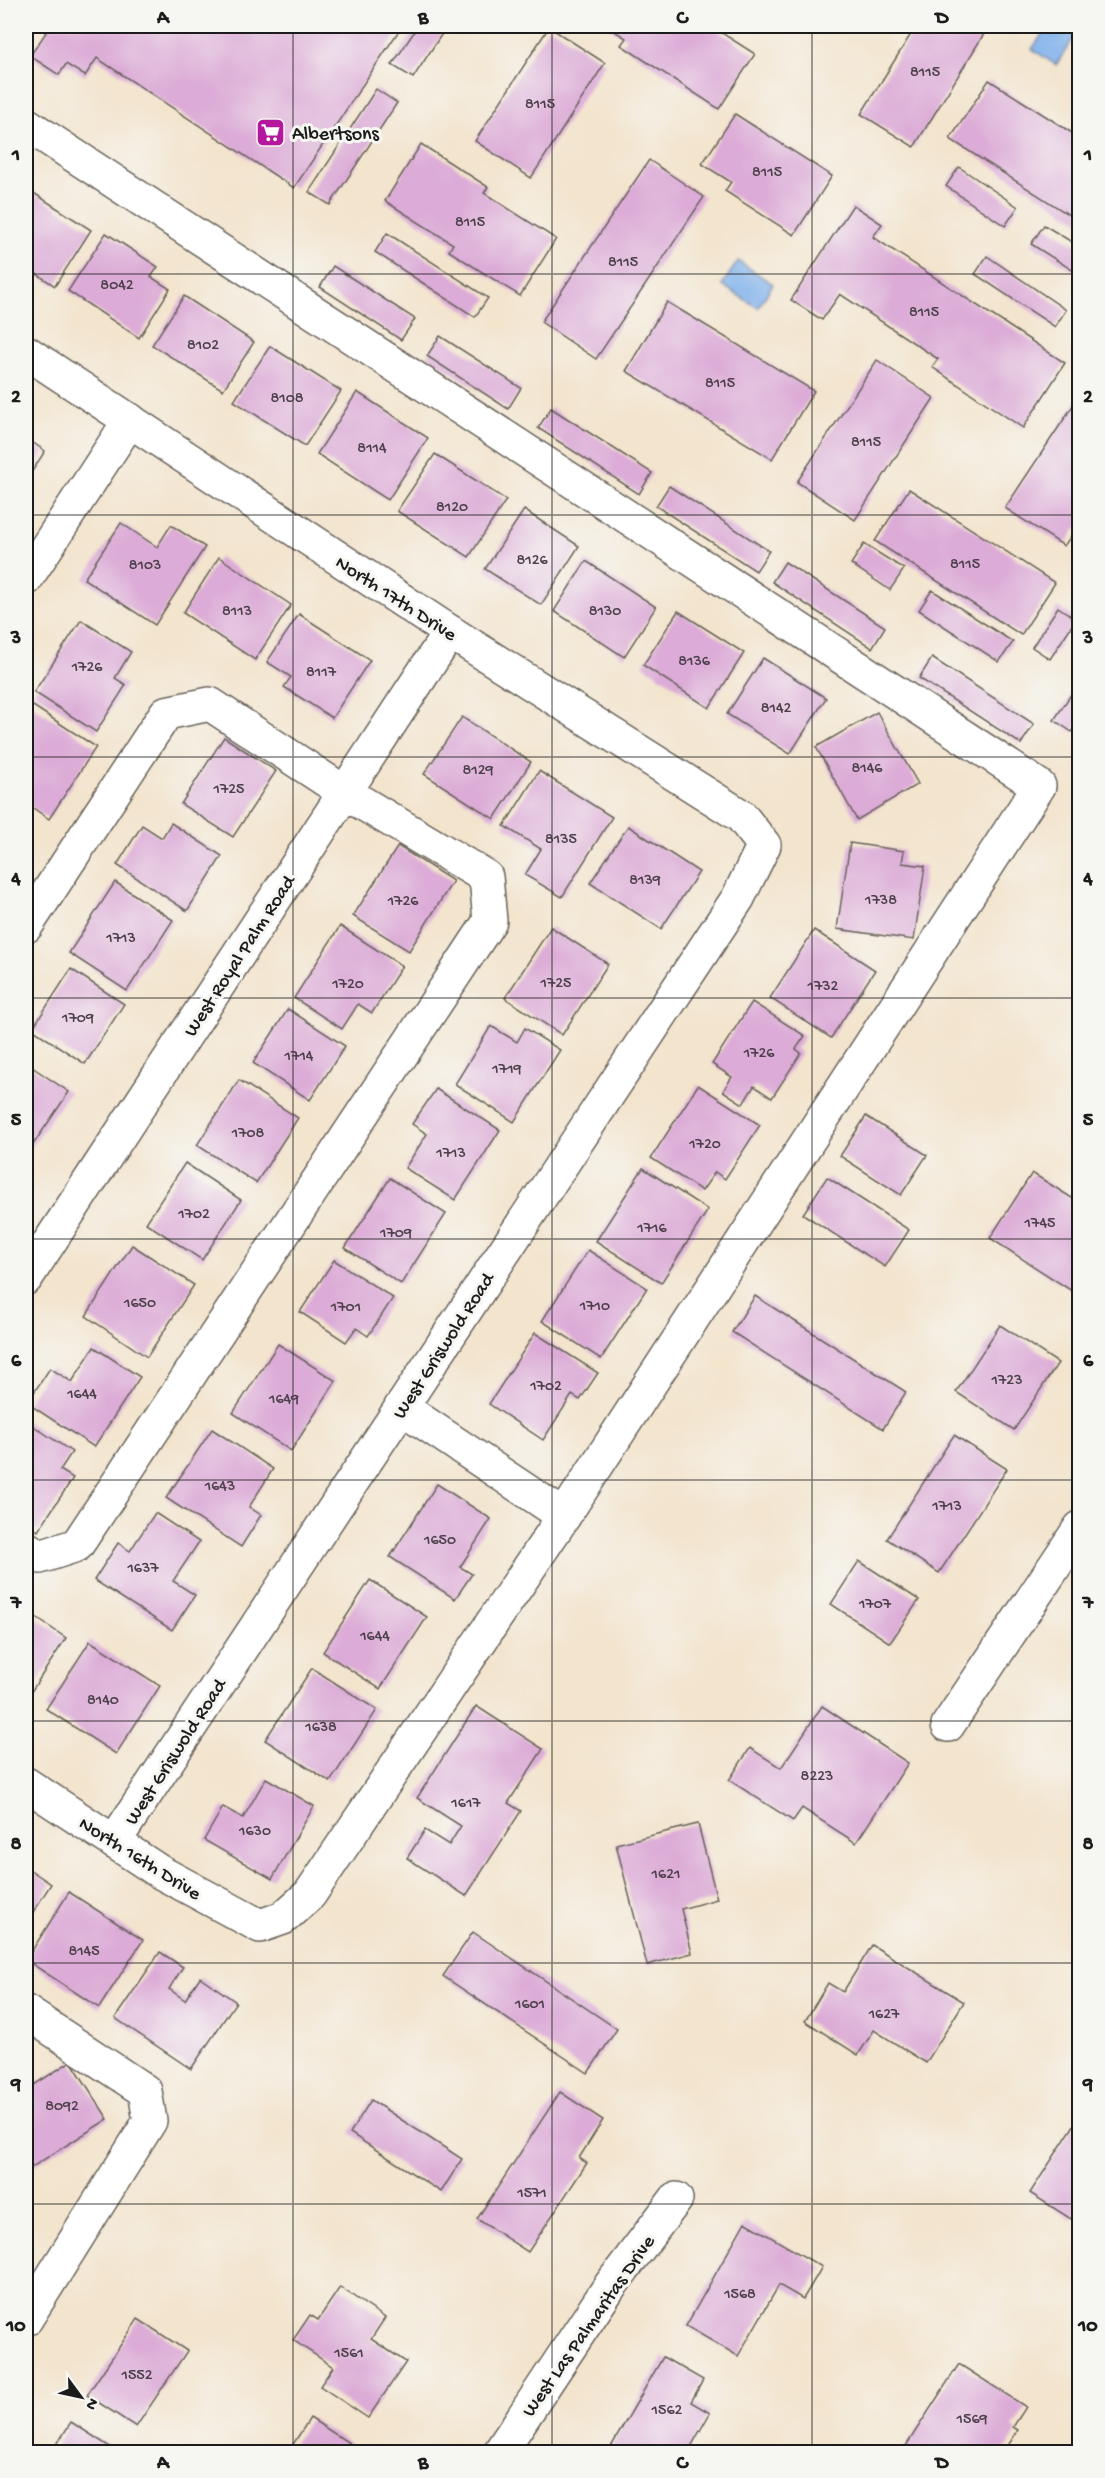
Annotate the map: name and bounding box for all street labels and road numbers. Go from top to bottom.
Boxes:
street label: North 17th Drive [330,552,461,648]
street label: West Royal Palm Road [180,870,303,1042]
street label: West Griswold Road [389,1268,502,1424]
street label: West Griswold Road [121,1674,234,1830]
street label: North 16th Drive [74,1813,205,1907]
street label: West Las Palmaritas Drive [518,2231,662,2422]

